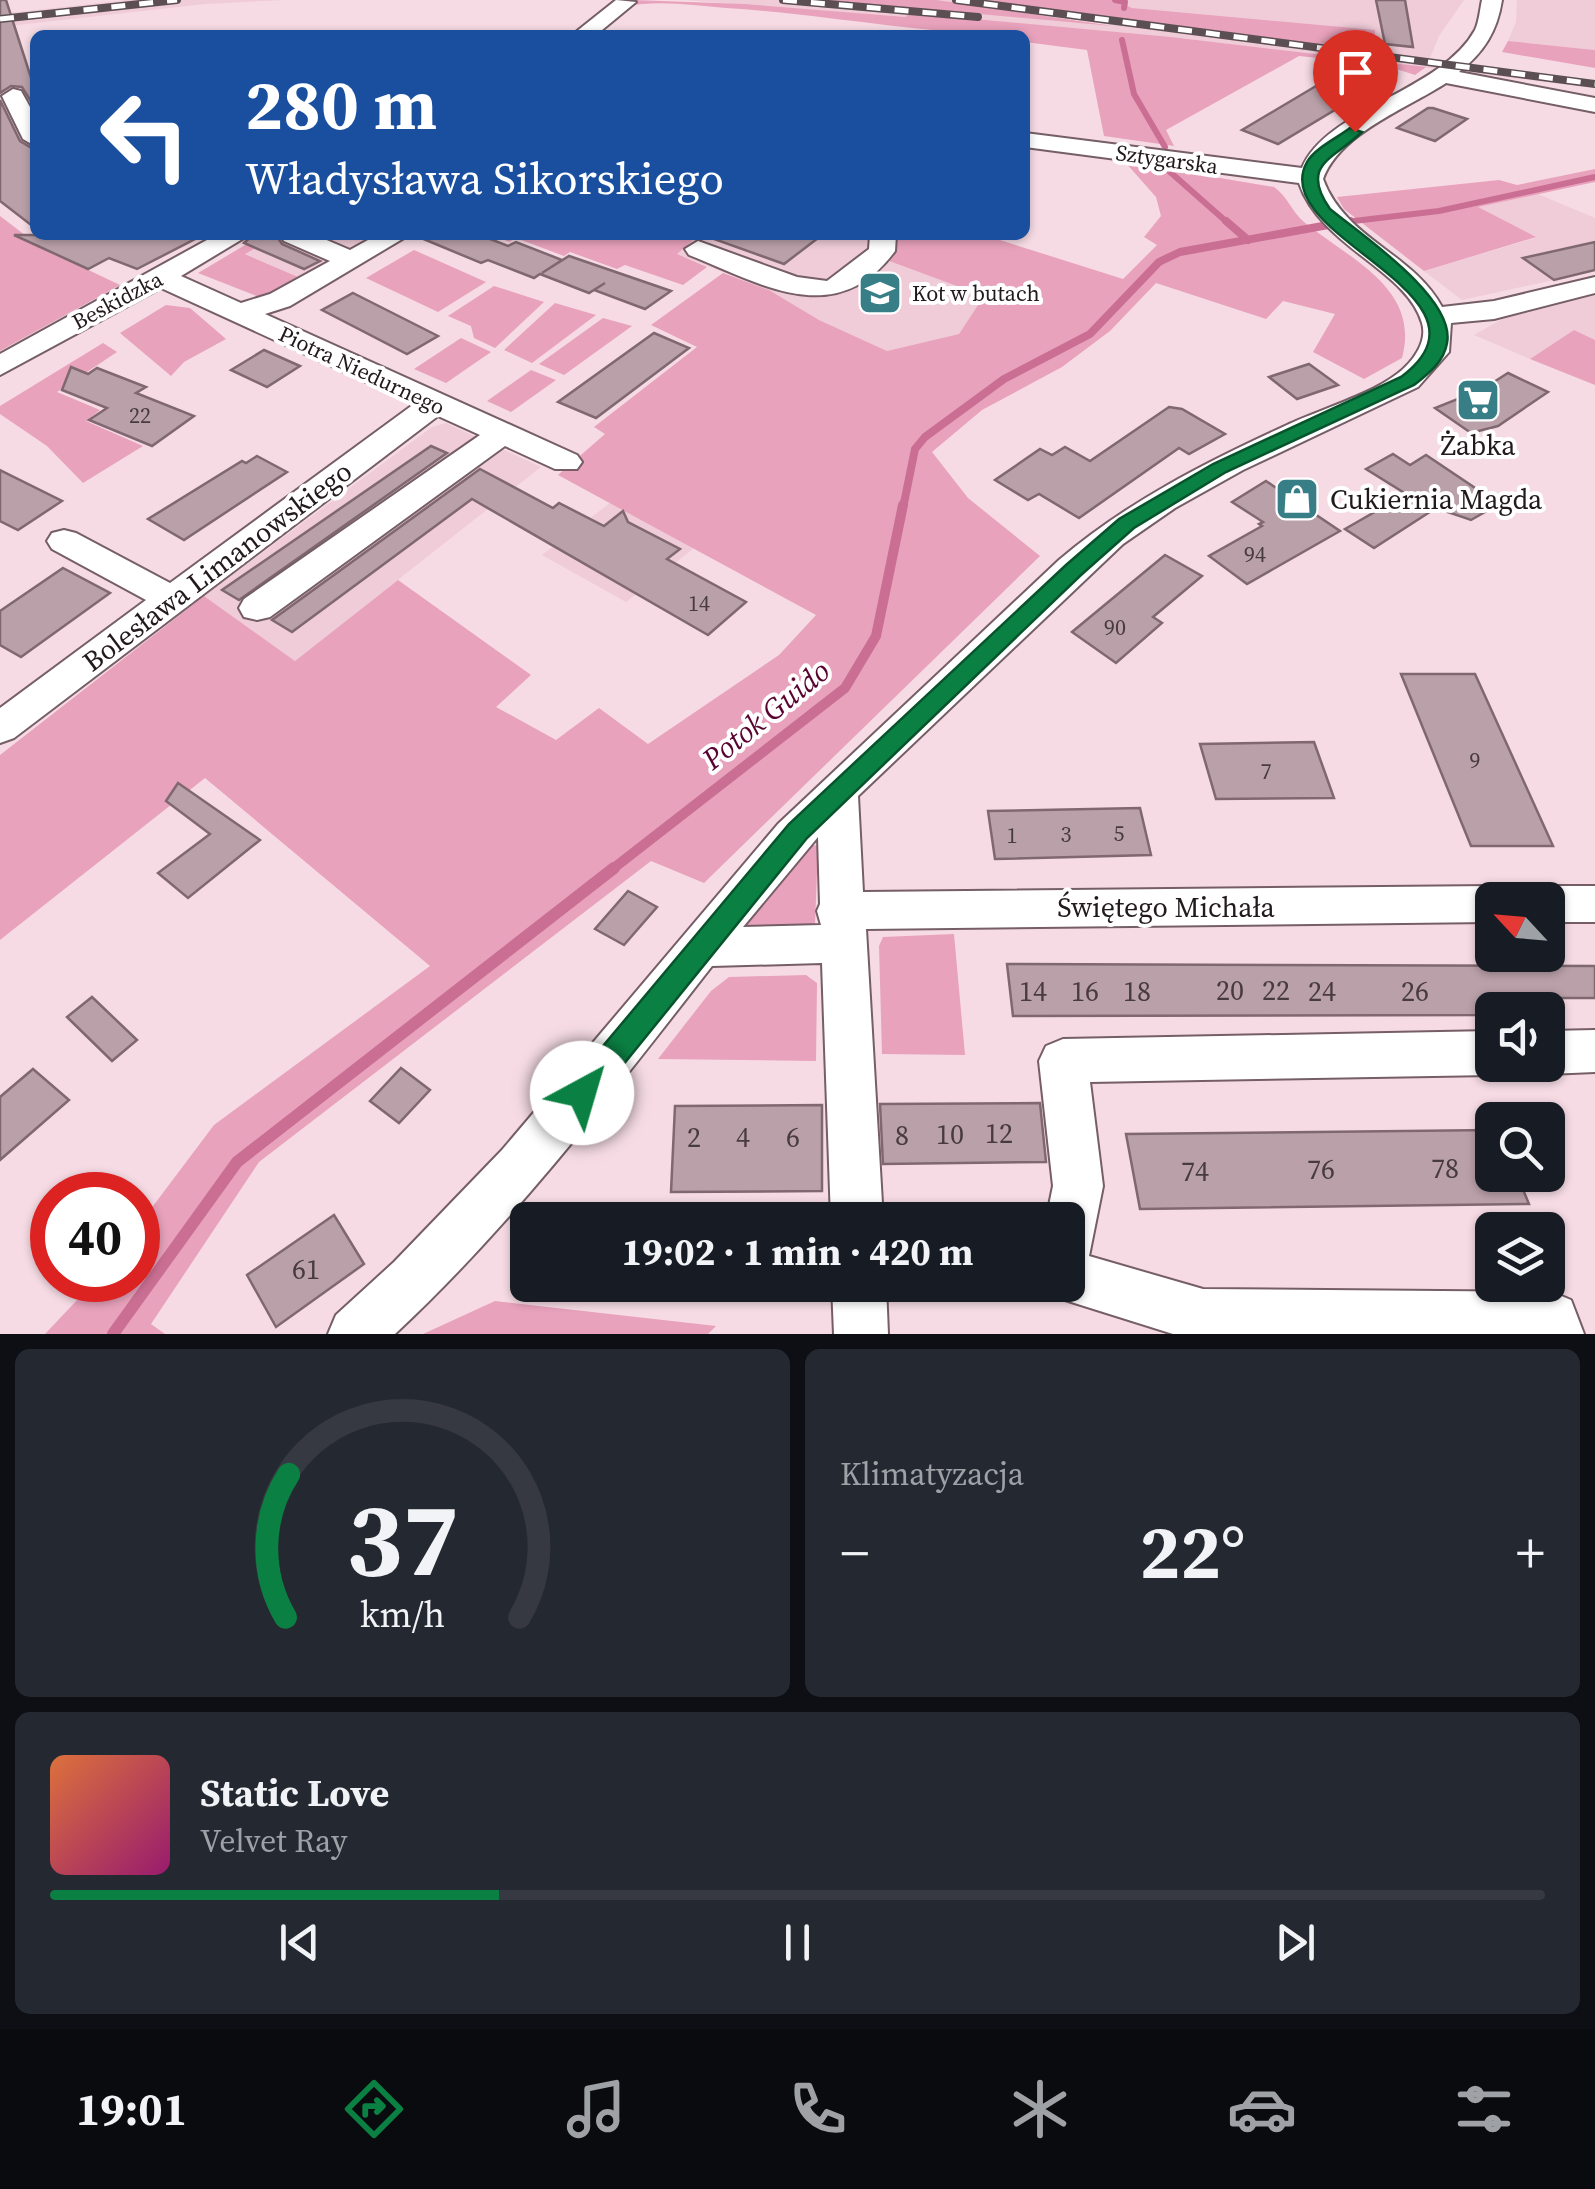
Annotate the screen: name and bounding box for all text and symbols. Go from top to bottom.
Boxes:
pin [1313,30,1398,133]
icon: arrive [1328,45,1383,100]
text: 280 m [245,56,437,152]
icon: left [80,70,210,200]
street label: Sztygarska [1114,137,1221,181]
text: Władysława Sikorskiego [245,147,724,209]
street label: Beskidzka [66,263,168,336]
school or university icon: Kot w butach [857,270,903,316]
place label: Kot w butach [912,278,1040,308]
street label: Piotra Niedurnego [274,318,450,422]
supermarket icon: Żabka [1455,377,1501,423]
house number: 22 [129,400,151,430]
place label: Żabka [1440,426,1516,464]
street label: Bolesława Limanowskiego [75,452,359,680]
shop icon: Cukiernia Magda [1274,476,1320,522]
place label: Cukiernia Magda [1330,480,1543,518]
house number: 94 [1244,539,1266,569]
house number: 14 [688,588,710,618]
house number: 90 [1104,612,1126,642]
water label: Potok Guido [693,651,838,779]
house number: 9 [1469,745,1481,775]
house number: 7 [1260,756,1272,786]
house number: 5 [1113,818,1125,848]
house number: 3 [1060,819,1072,849]
house number: 1 [1006,820,1018,850]
north arrow [1475,882,1565,972]
map controls [1475,882,1565,1302]
street label: Świętego Michała [1057,888,1276,926]
house number: 20 [1216,971,1244,1009]
house number: 22 [1262,971,1290,1009]
house number: 14 [1019,972,1047,1010]
house number: 16 [1071,972,1099,1010]
house number: 18 [1123,972,1151,1010]
house number: 24 [1308,972,1336,1010]
house number: 26 [1401,972,1429,1010]
button: sound [1475,992,1565,1082]
position arrow [530,1041,634,1145]
button: search [1475,1102,1565,1192]
house number: 12 [985,1114,1013,1152]
house number: 10 [936,1115,964,1153]
house number: 8 [895,1116,909,1154]
house number: 2 [687,1118,701,1156]
house number: 4 [736,1118,750,1156]
house number: 6 [786,1118,800,1156]
house number: 78 [1431,1149,1459,1187]
house number: 76 [1307,1150,1335,1188]
house number: 74 [1181,1152,1209,1190]
speed limit sign: 40 [30,1172,160,1302]
button: layers [1475,1212,1565,1302]
text: 19:02 · 1 min · 420 m [621,1226,974,1278]
house number: 61 [292,1250,320,1288]
text: Klimatyzacja [840,1452,1024,1496]
text: 37 [346,1467,459,1610]
text: 22° [1140,1500,1245,1603]
text: − [840,1515,869,1590]
text: + [1516,1515,1545,1590]
text: km/h [360,1590,445,1639]
text: Static Love [200,1767,389,1819]
text: Velvet Ray [200,1819,347,1863]
icon: previous [272,1915,327,1970]
icon: pause [770,1915,825,1970]
icon: next [1268,1915,1323,1970]
icon: directions [339,2074,409,2144]
icon: music [561,2074,631,2144]
icon: phone [783,2074,853,2144]
icon: climate [1005,2074,1075,2144]
icon: car [1227,2074,1297,2144]
icon: filters [1449,2074,1519,2144]
text: 19:01 [76,2078,187,2140]

